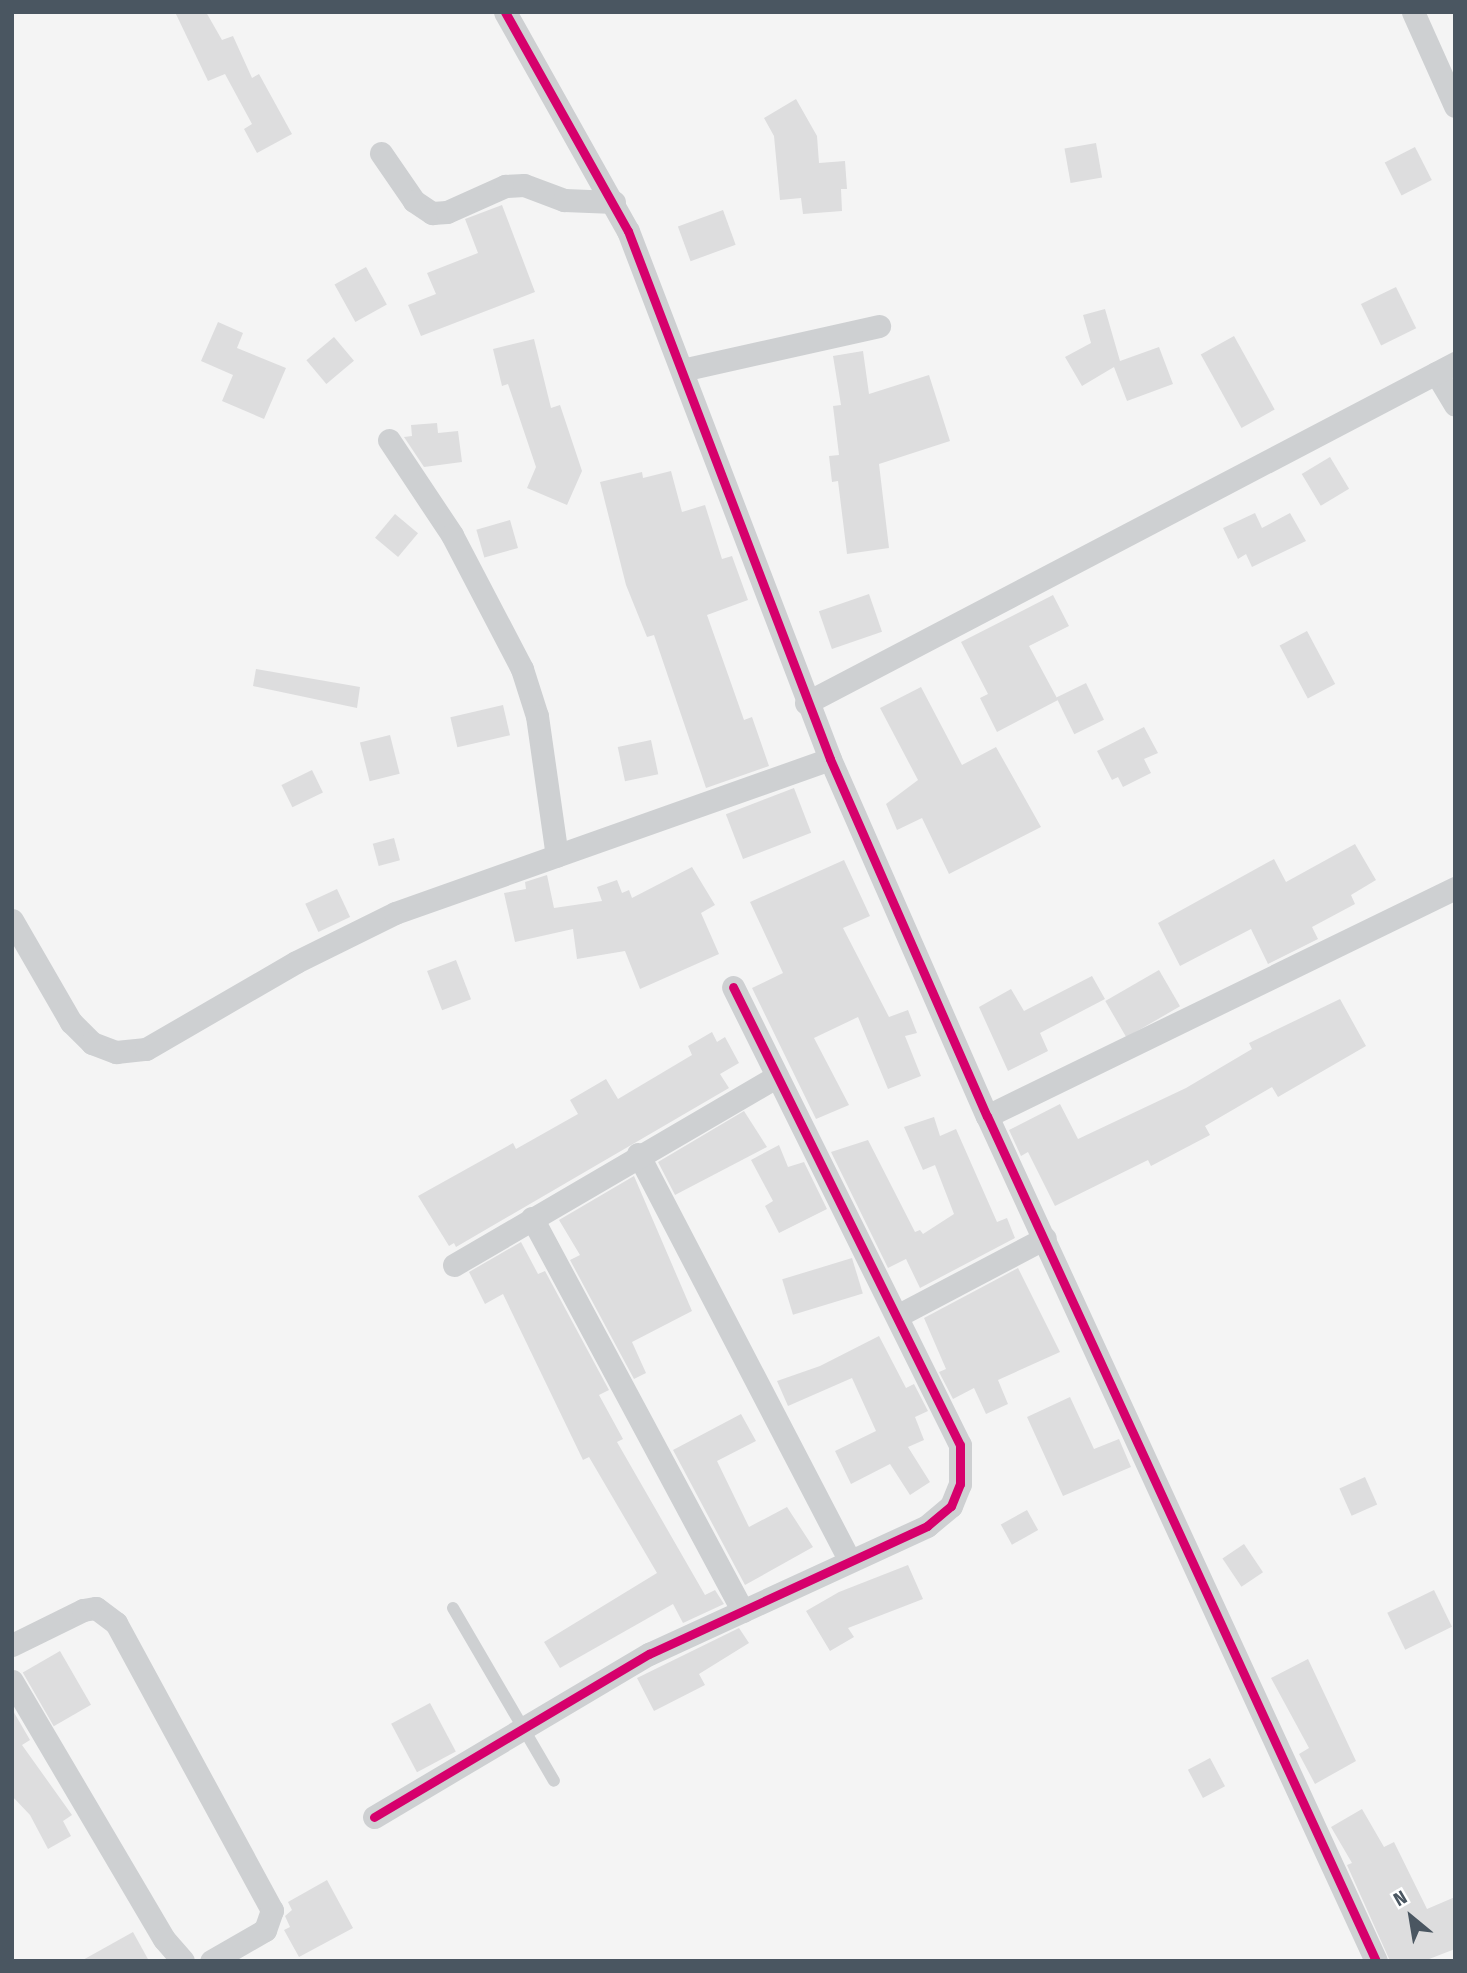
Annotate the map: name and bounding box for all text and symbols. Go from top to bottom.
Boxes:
north arrow [1376,1882,1446,1952]
text: N [1390,1886,1411,1911]

